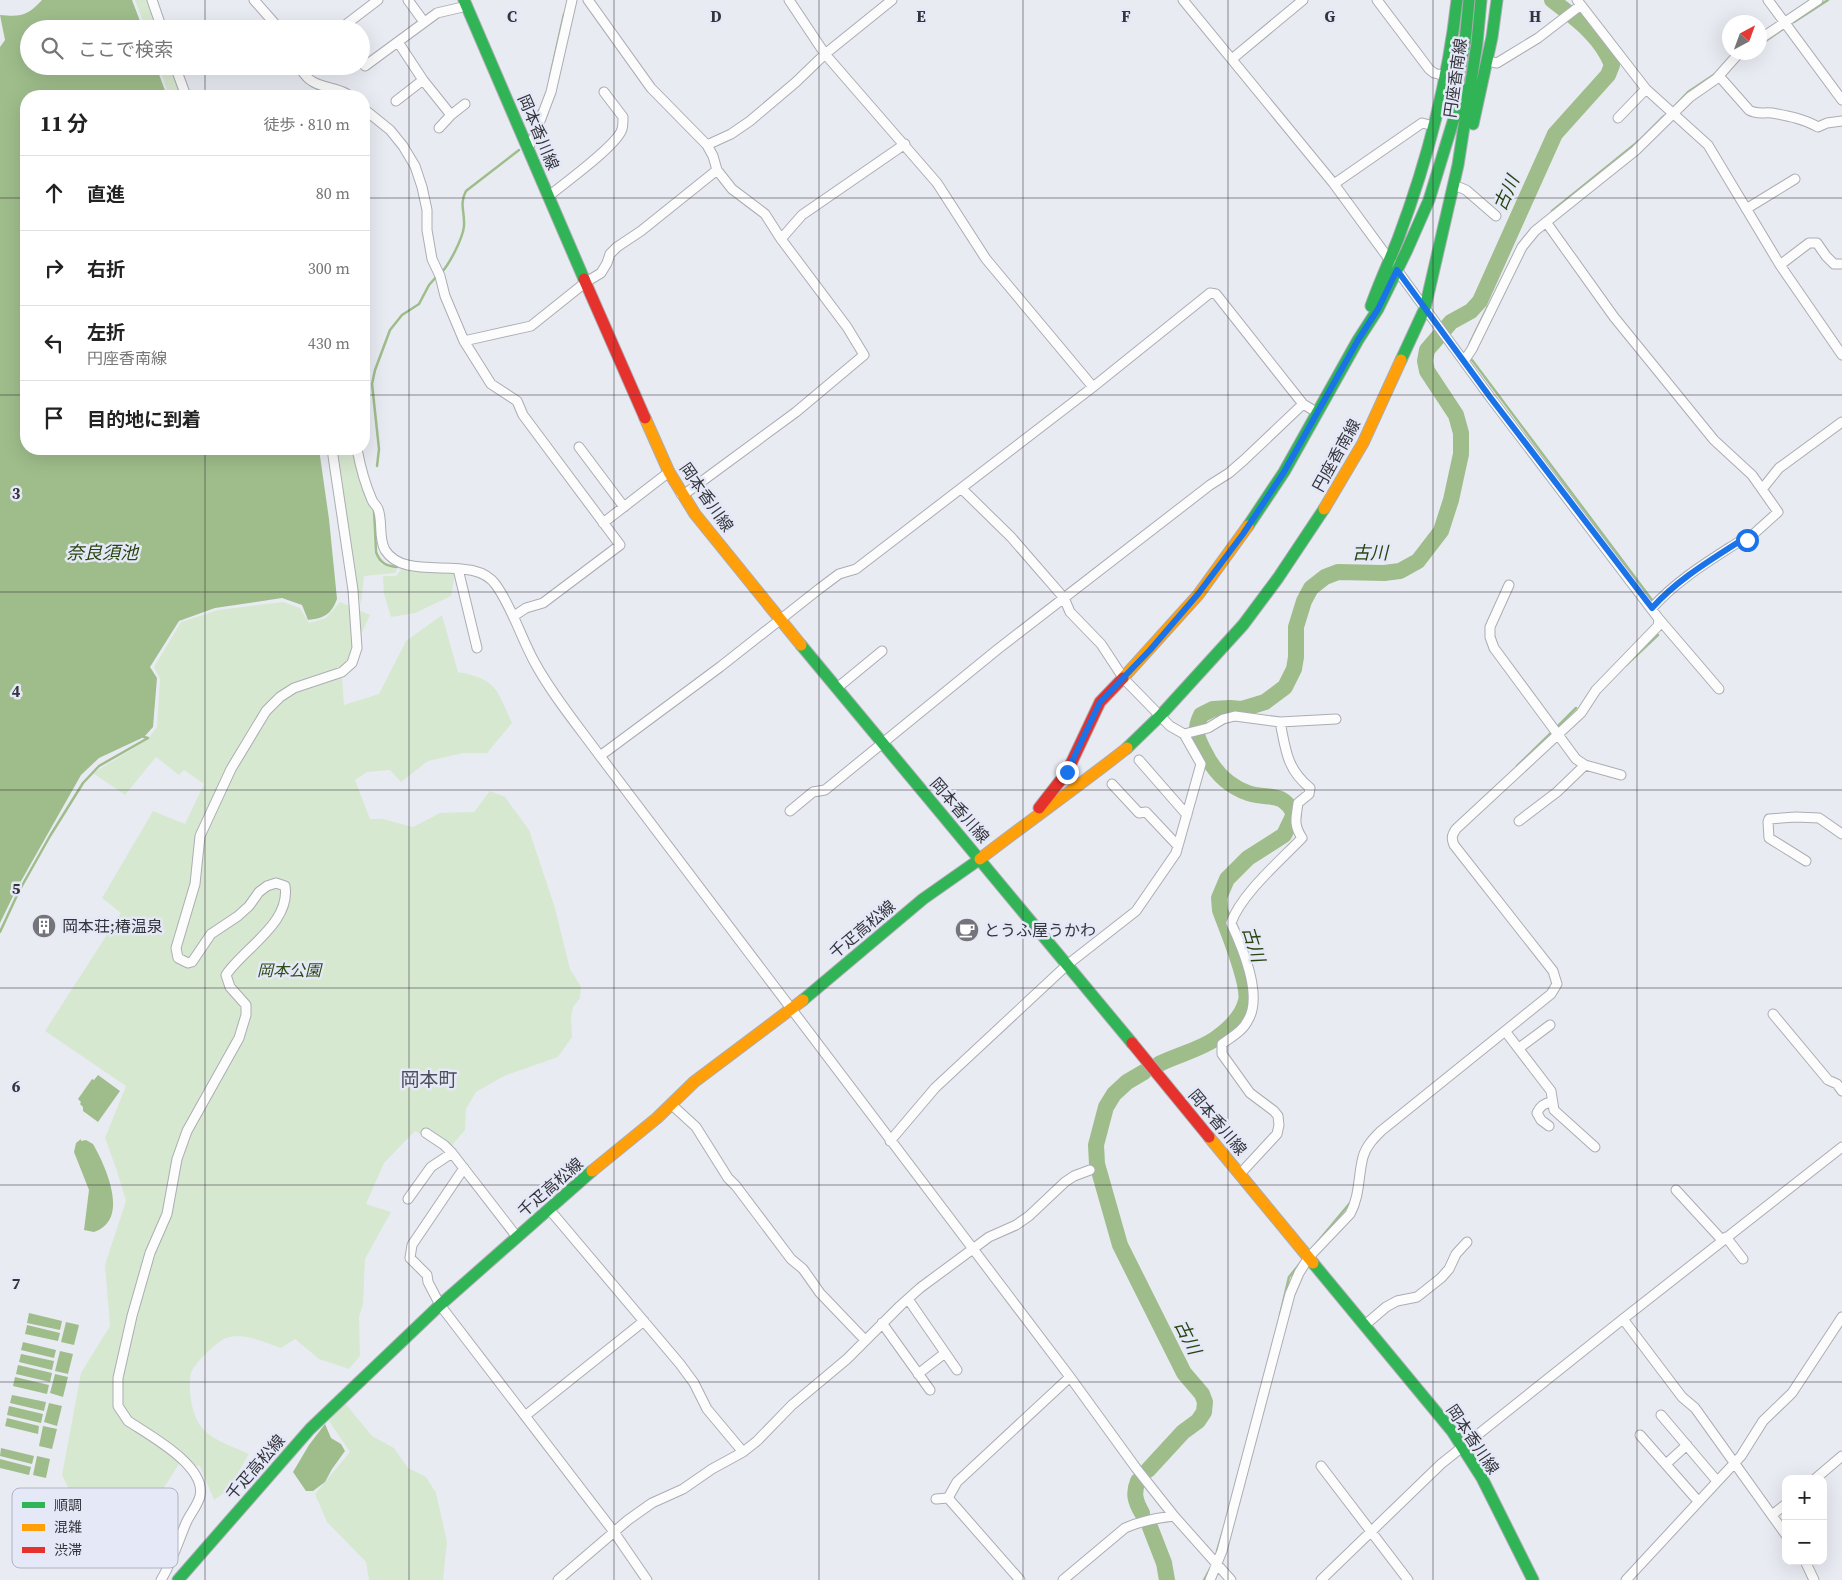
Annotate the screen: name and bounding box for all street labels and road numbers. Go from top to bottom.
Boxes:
street label: 円座香南線 [1439,37,1471,119]
street label: 岡本香川線 [513,91,565,173]
street label: 円座香南線 [1307,415,1365,495]
street label: 岡本香川線 [675,458,739,536]
street label: 岡本香川線 [925,773,995,847]
street label: 千疋高松線 [824,895,900,963]
street label: 岡本香川線 [1184,1084,1252,1160]
street label: 千疋高松線 [513,1152,587,1222]
street label: 岡本香川線 [1442,1400,1504,1478]
street label: 千疋高松線 [220,1430,290,1504]

